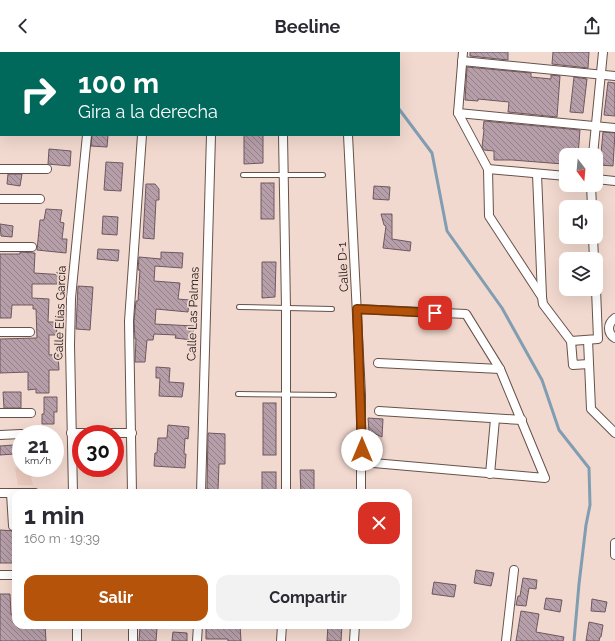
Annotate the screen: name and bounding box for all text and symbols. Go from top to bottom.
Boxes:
icon: back [12,15,34,37]
icon: share [581,15,603,37]
text: Beeline [275,16,340,37]
text: 100 m [78,67,159,100]
icon: right [12,68,64,120]
text: Gira a la derecha [78,101,218,122]
north arrow [559,148,603,192]
map controls [559,148,603,296]
button: sound [559,200,603,244]
street label: Calle D-1 [335,242,351,292]
button: layers [559,252,603,296]
street label: Calle Elías García [51,265,69,361]
street label: Calle Las Palmas [184,266,202,361]
pin [418,296,452,330]
icon: arrive [424,302,446,324]
speed limit sign: 30 [72,425,124,477]
position arrow [341,429,383,471]
text: 21 [27,434,49,458]
text: km/h [25,455,51,466]
text: 1 min [24,501,85,530]
button: close [358,502,400,544]
text: 160 m · 19:39 [24,531,100,546]
button: Salir [24,575,208,621]
button: Compartir [216,575,400,621]

